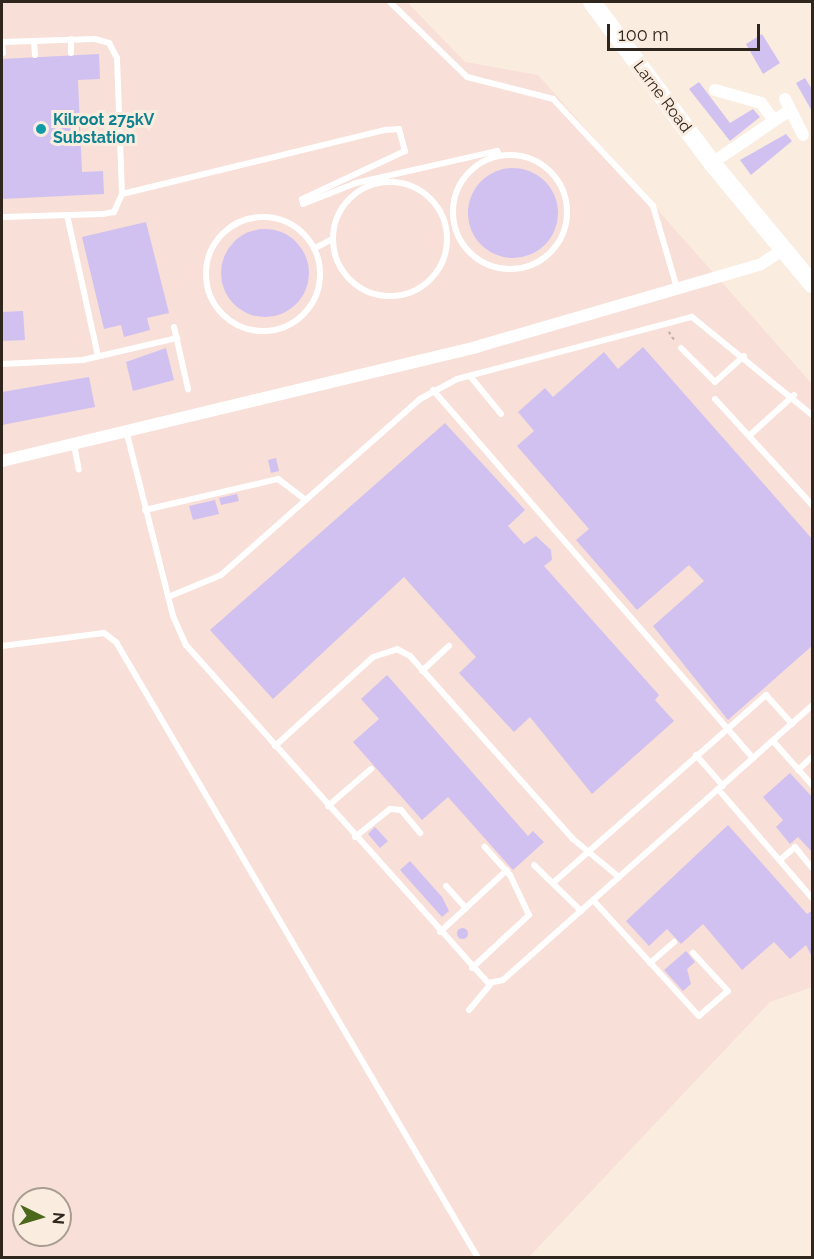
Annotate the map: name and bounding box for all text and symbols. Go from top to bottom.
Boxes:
scale bar [610,12,763,50]
text: 100 m [618,24,669,45]
street label: Larne Road [629,57,695,137]
place label: Kilroot 275kV Substation [53,110,154,148]
marker: Kilroot 275kV Substation [34,122,48,136]
north arrow [12,1187,72,1247]
text: N [48,1212,68,1225]

